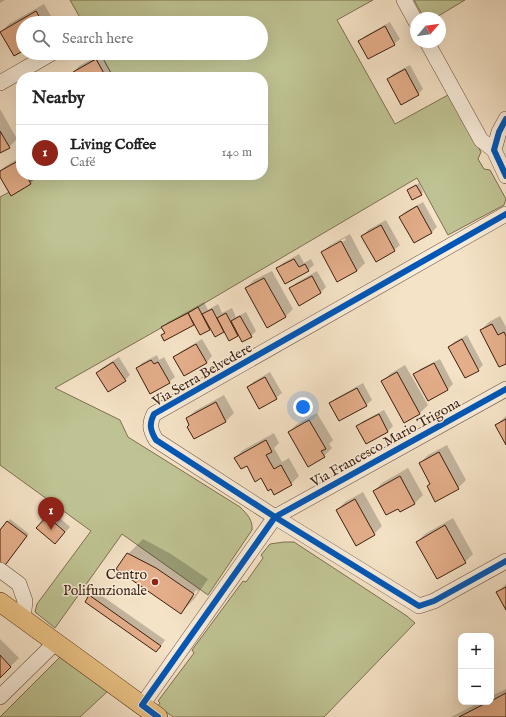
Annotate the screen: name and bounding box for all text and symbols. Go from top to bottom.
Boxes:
north arrow [410,12,446,48]
search box [16,16,268,60]
icon: search [30,27,52,49]
text: Search here [62,29,133,48]
text: Nearby [32,88,85,109]
text: Living Coffee [70,135,156,154]
text: 1 [43,144,47,161]
text: 140 m [222,144,252,161]
text: Café [70,154,96,171]
street label: Via Serra Belvedere [148,339,256,411]
street label: Via Francesco Mario Trigona [307,394,464,492]
your location [293,397,313,417]
pin: 1 [38,497,64,530]
place label: Centro Polifunzionale [63,566,148,600]
marker: Centro Polifunzionale [150,577,160,587]
map controls [458,633,494,705]
button: + [458,633,494,669]
button: − [458,669,494,705]

